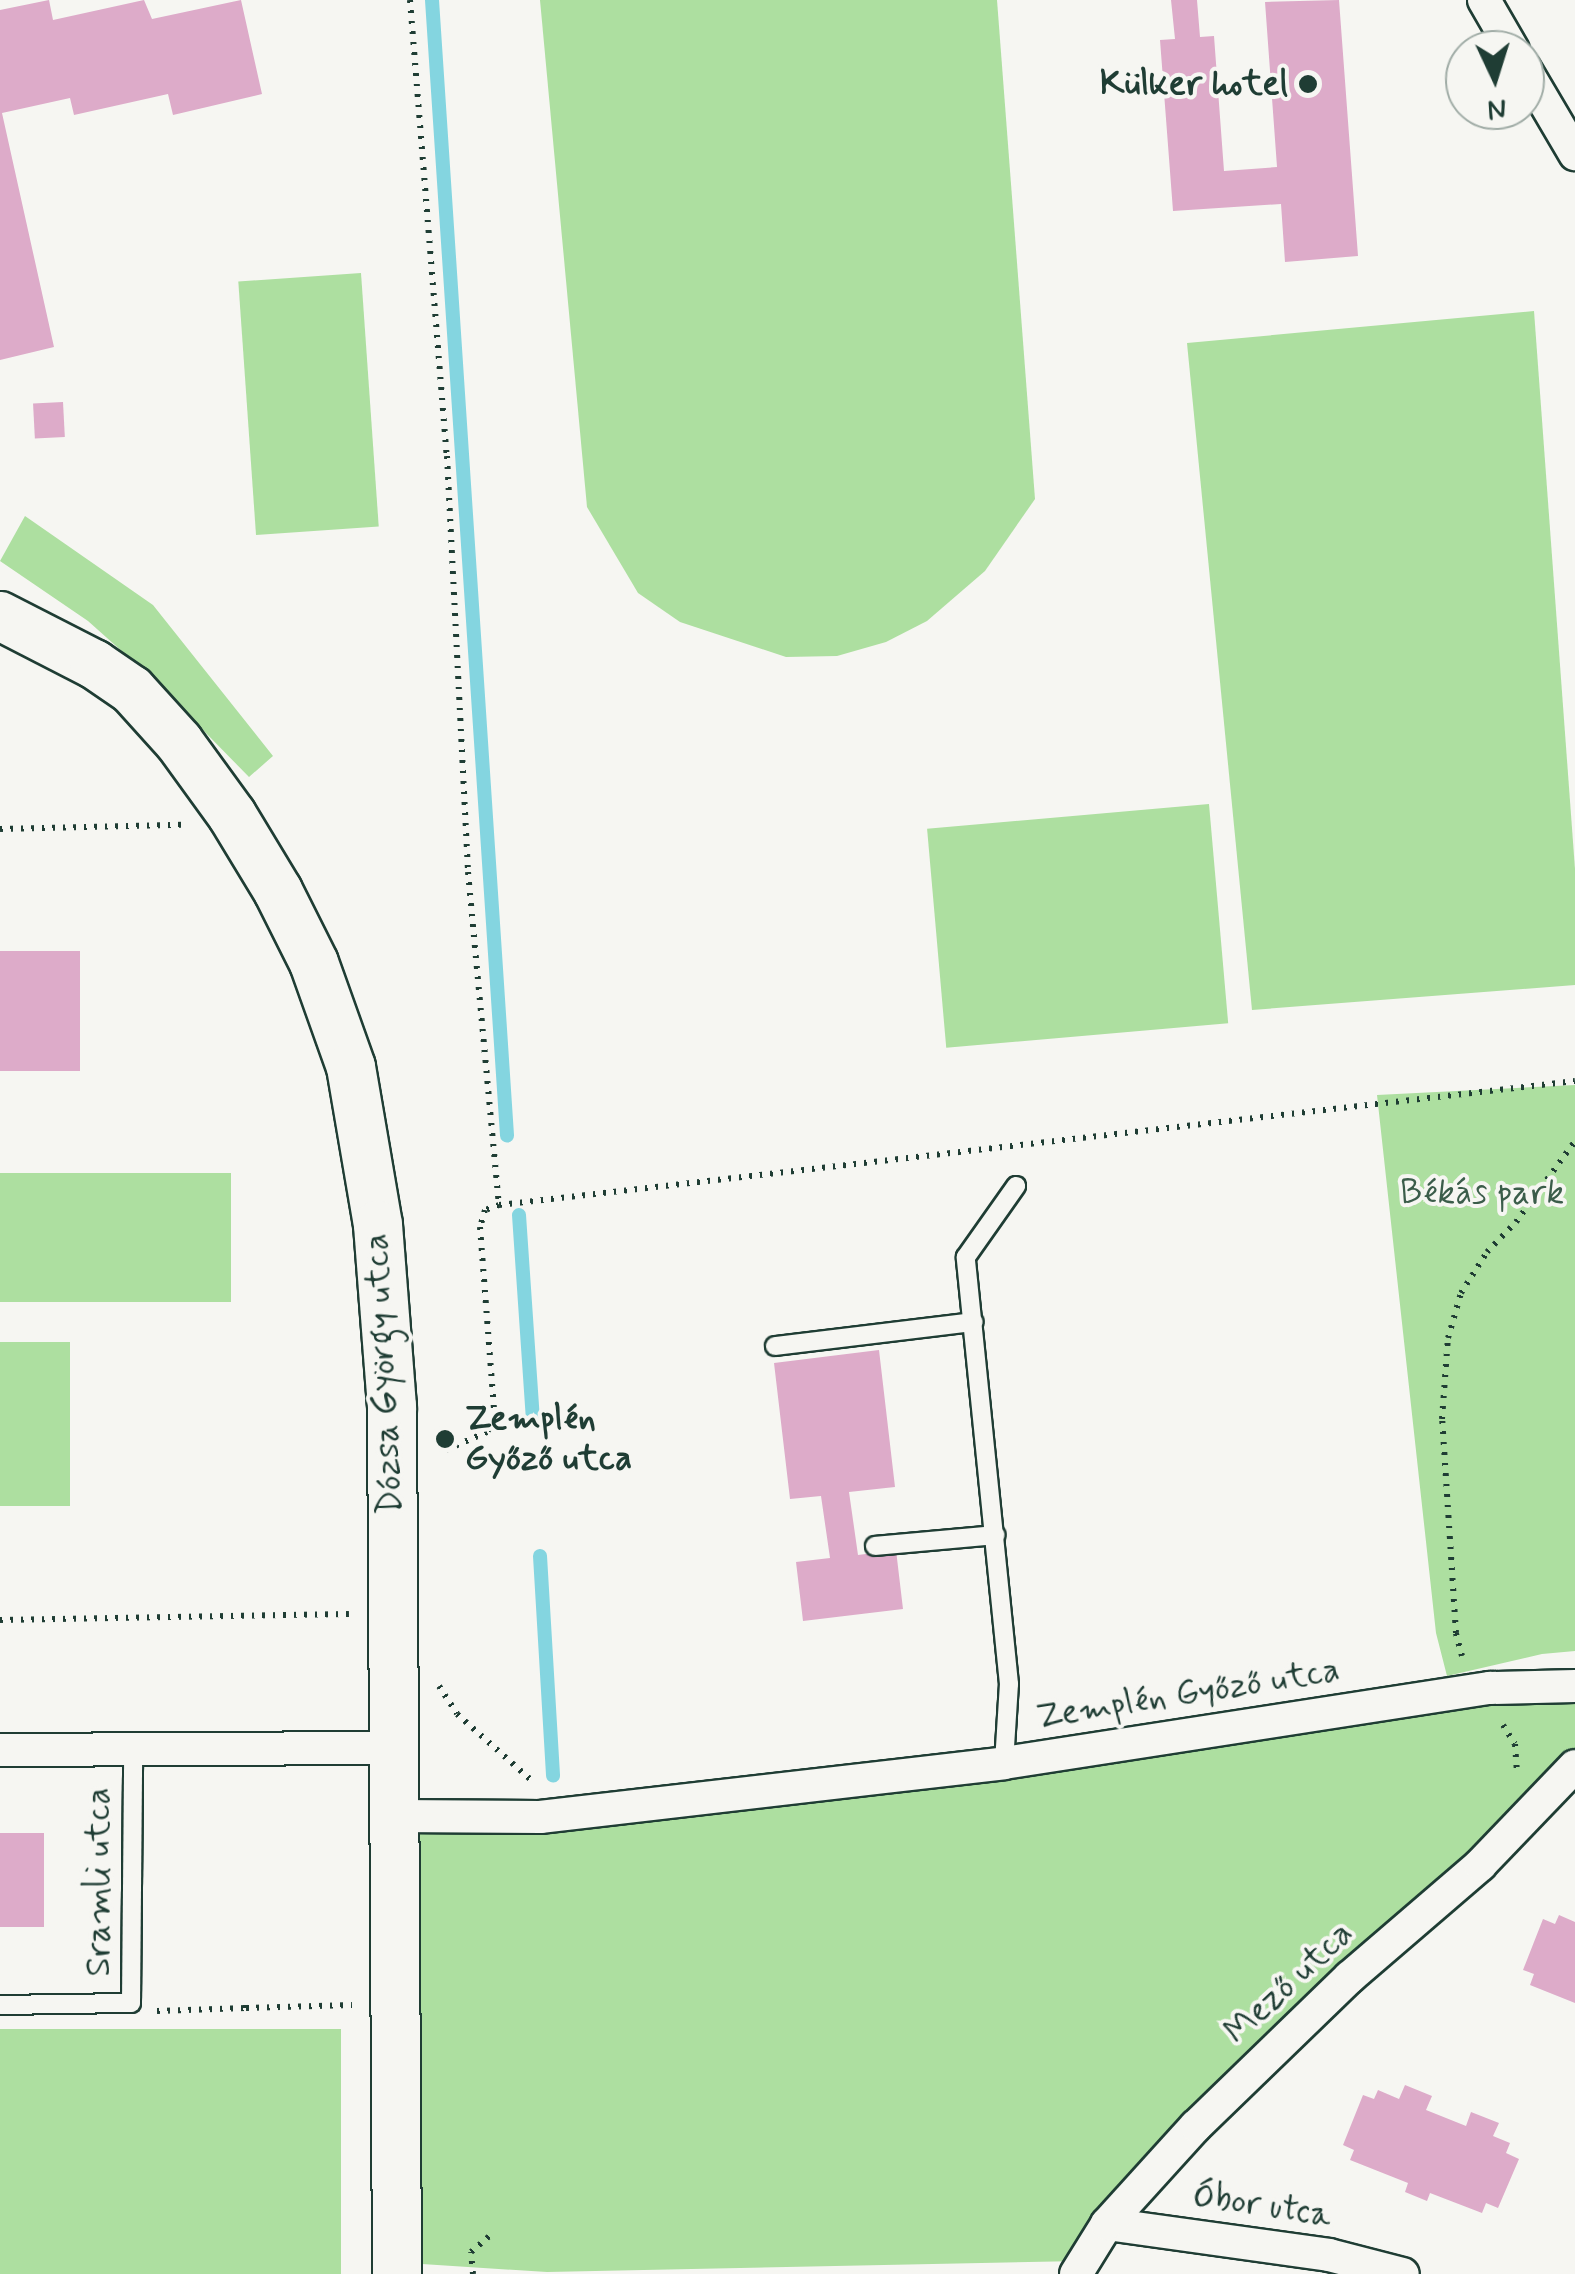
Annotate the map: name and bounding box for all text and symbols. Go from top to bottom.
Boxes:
north arrow [1445,30,1545,130]
place label: Külker hotel [1100,63,1288,105]
marker: Külker hotel [1297,73,1319,95]
text: N [1486,89,1508,128]
park label: Békás park [1402,1172,1562,1214]
street label: Dózsa György utca [356,1232,412,1516]
place label: Zemplén Győző utca [465,1398,632,1480]
marker: Zemplén Győző utca [434,1428,456,1450]
street label: Zemplén Győző utca [1033,1649,1343,1739]
street label: Sramli utca [78,1787,120,1977]
street label: Mező utca [1216,1913,1362,2053]
street label: Óbor utca [1186,2173,1338,2237]

